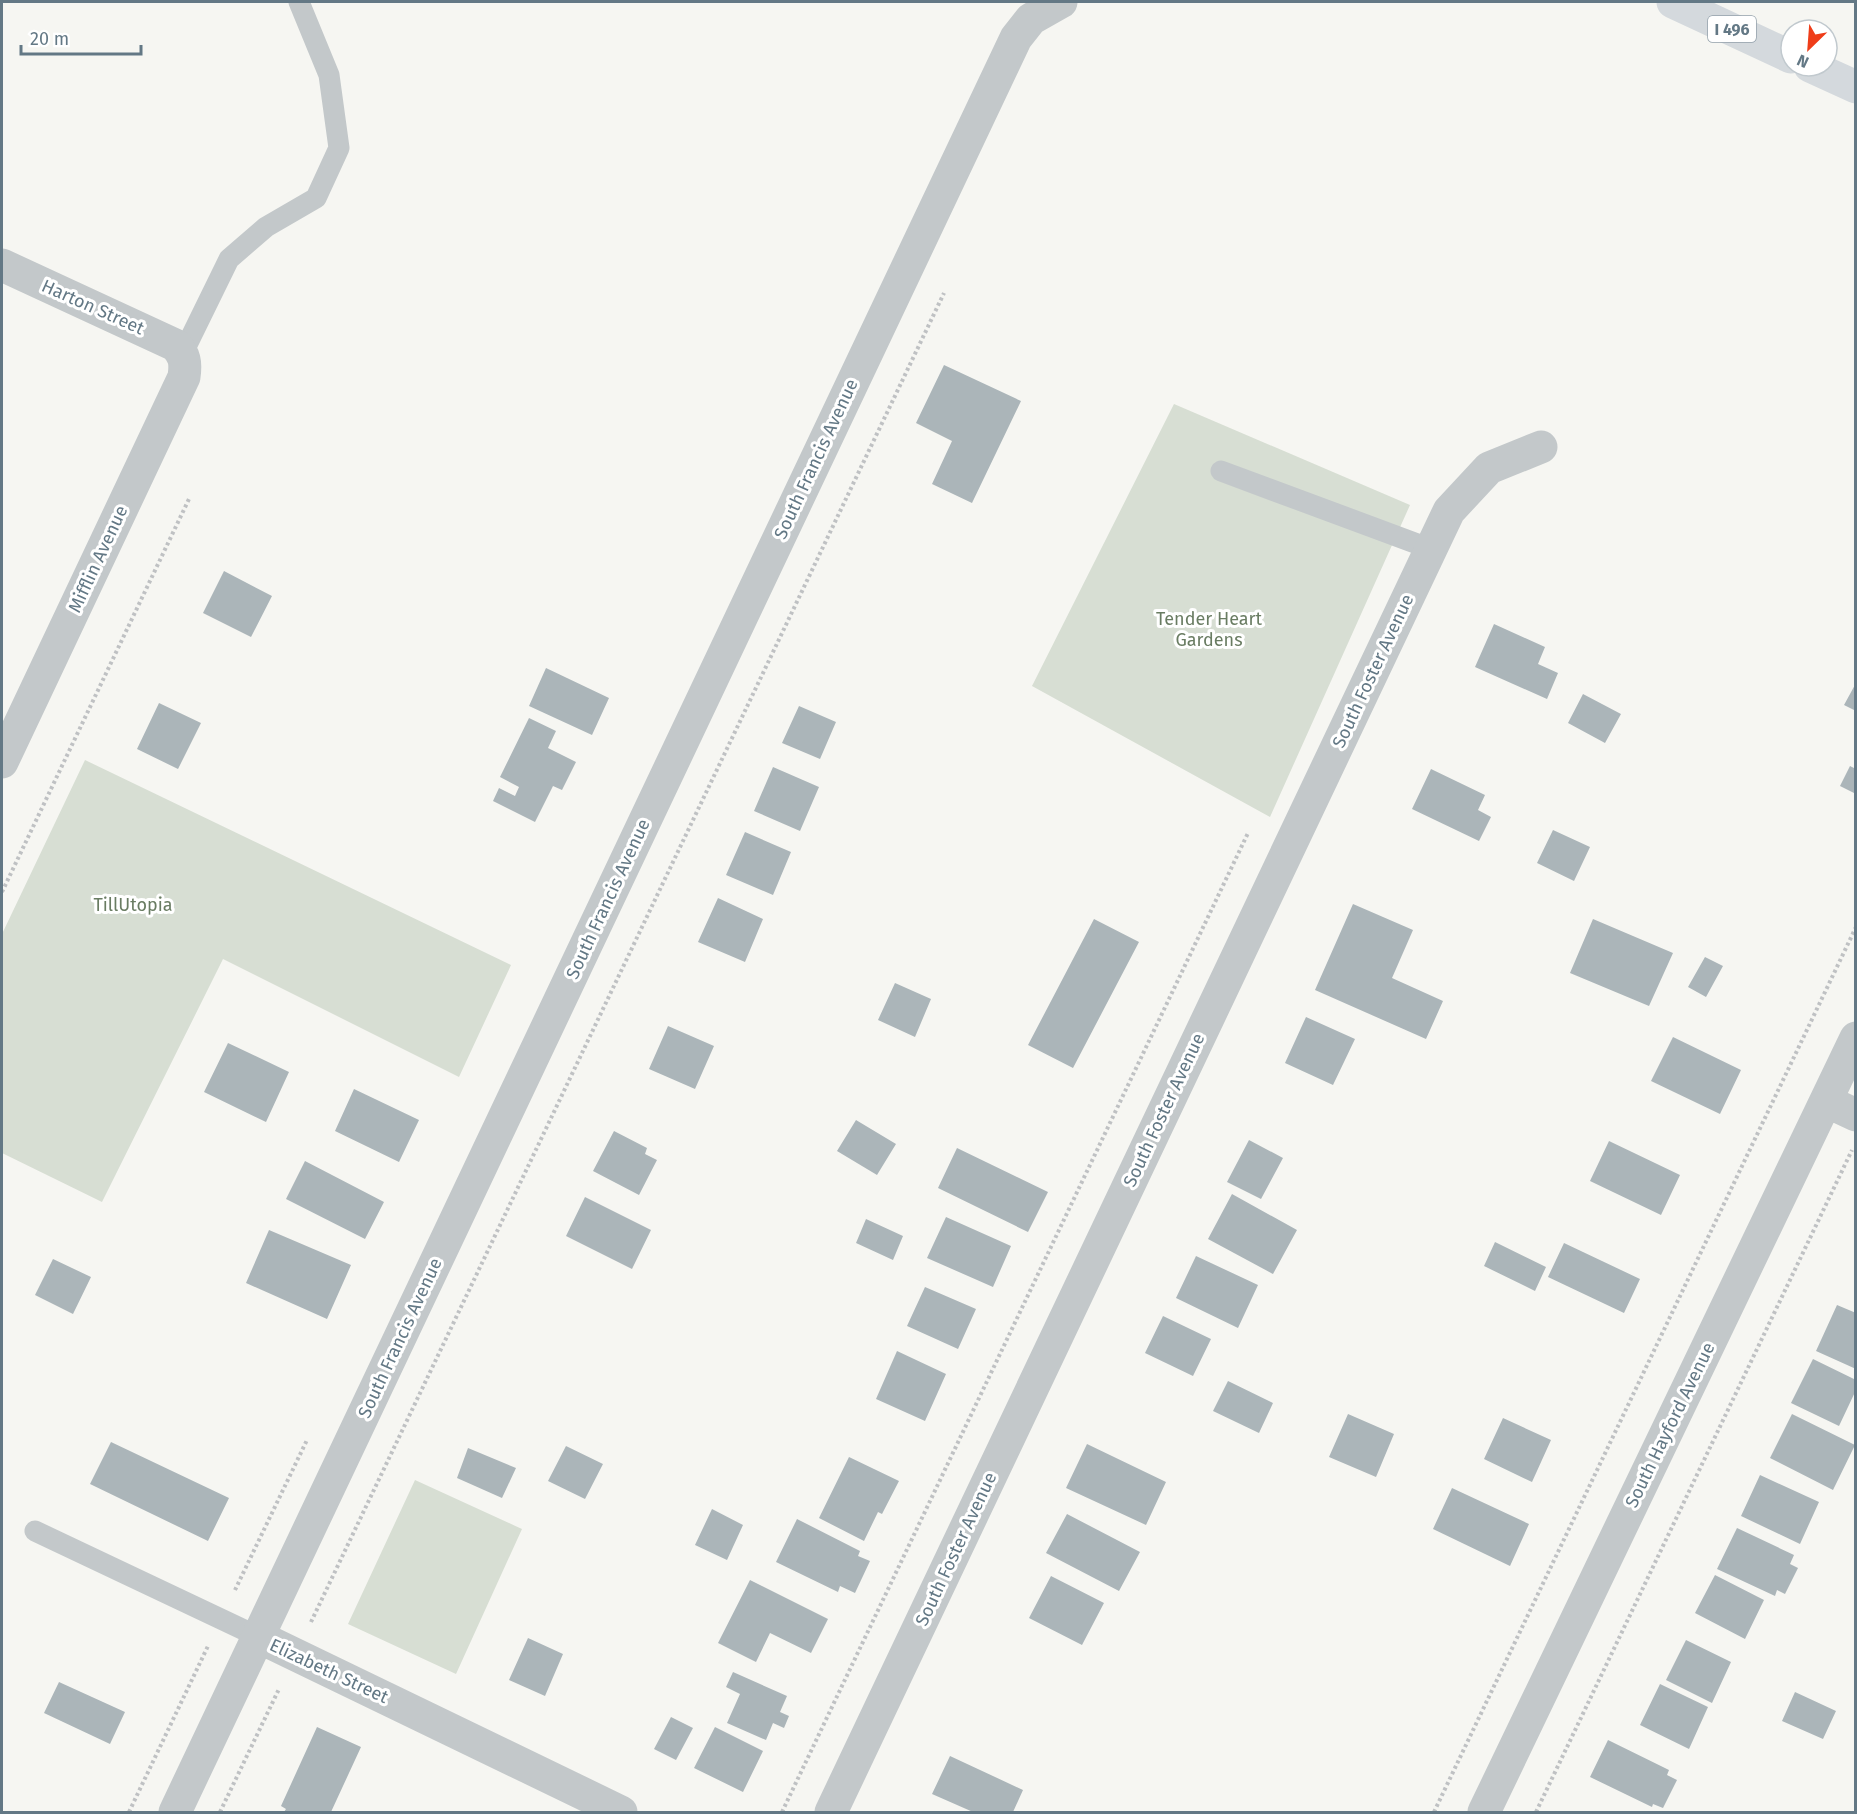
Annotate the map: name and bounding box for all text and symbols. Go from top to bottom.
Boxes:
road number: I 496 [1708,16,1756,42]
scale bar [21,18,141,56]
north arrow [1779,18,1839,78]
text: 20 m [30,28,69,50]
text: N [1794,50,1812,72]
street label: Harton Street [38,275,148,340]
street label: South Francis Avenue [769,375,863,543]
street label: Mifflin Avenue [64,502,132,616]
street label: South Foster Avenue [1328,591,1418,751]
park label: Tender Heart Gardens [1156,608,1263,651]
street label: South Francis Avenue [561,815,655,983]
park label: TillUtopia [93,894,173,916]
street label: South Foster Avenue [1119,1030,1209,1190]
street label: South Francis Avenue [353,1254,447,1422]
street label: South Hayford Avenue [1620,1339,1720,1511]
street label: South Foster Avenue [911,1469,1001,1629]
street label: Elizabeth Street [266,1634,392,1708]

